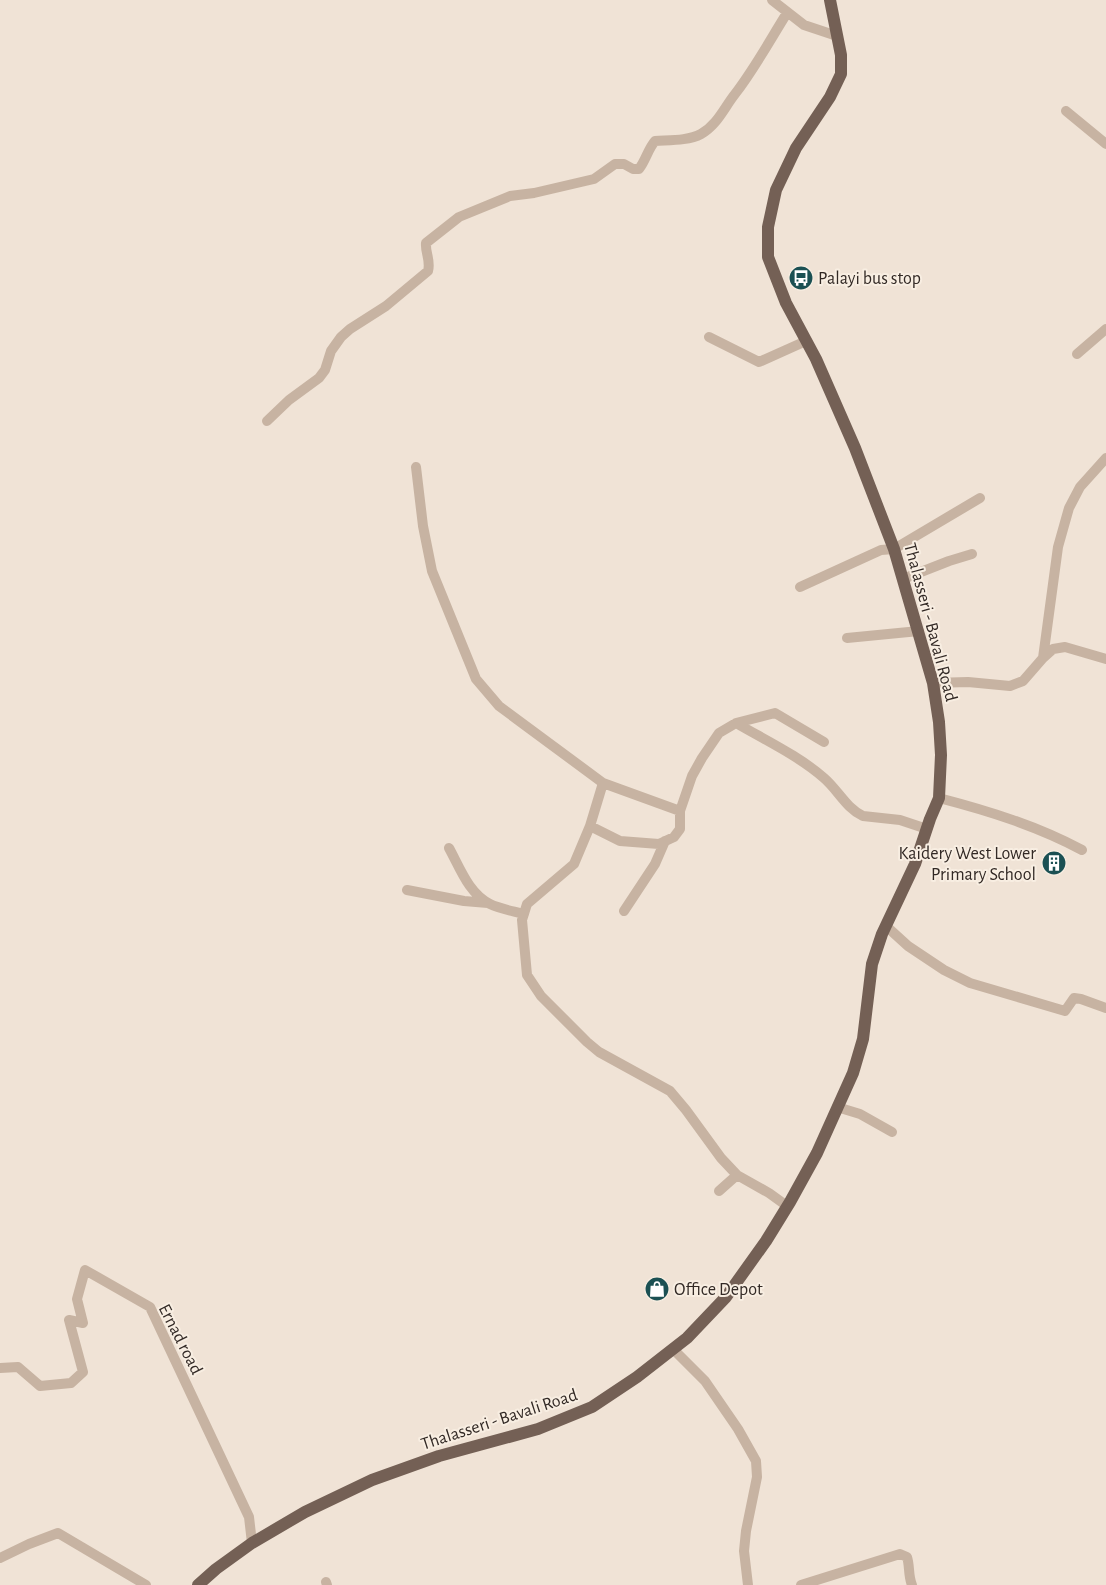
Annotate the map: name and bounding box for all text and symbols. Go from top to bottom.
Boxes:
bus stop icon: Palayi bus stop [788,265,814,291]
place label: Palayi bus stop [818,270,921,288]
street label: Thalasseri - Bavali Road [900,541,960,703]
place label: Kaidery West Lower Primary School [899,845,1036,884]
building icon: Kaidery West Lower Primary School [1041,850,1067,876]
shop icon: Office Depot [644,1276,670,1302]
place label: Office Depot [674,1281,763,1299]
street label: Ernad road [155,1301,205,1378]
street label: Thalasseri - Bavali Road [419,1386,580,1454]

